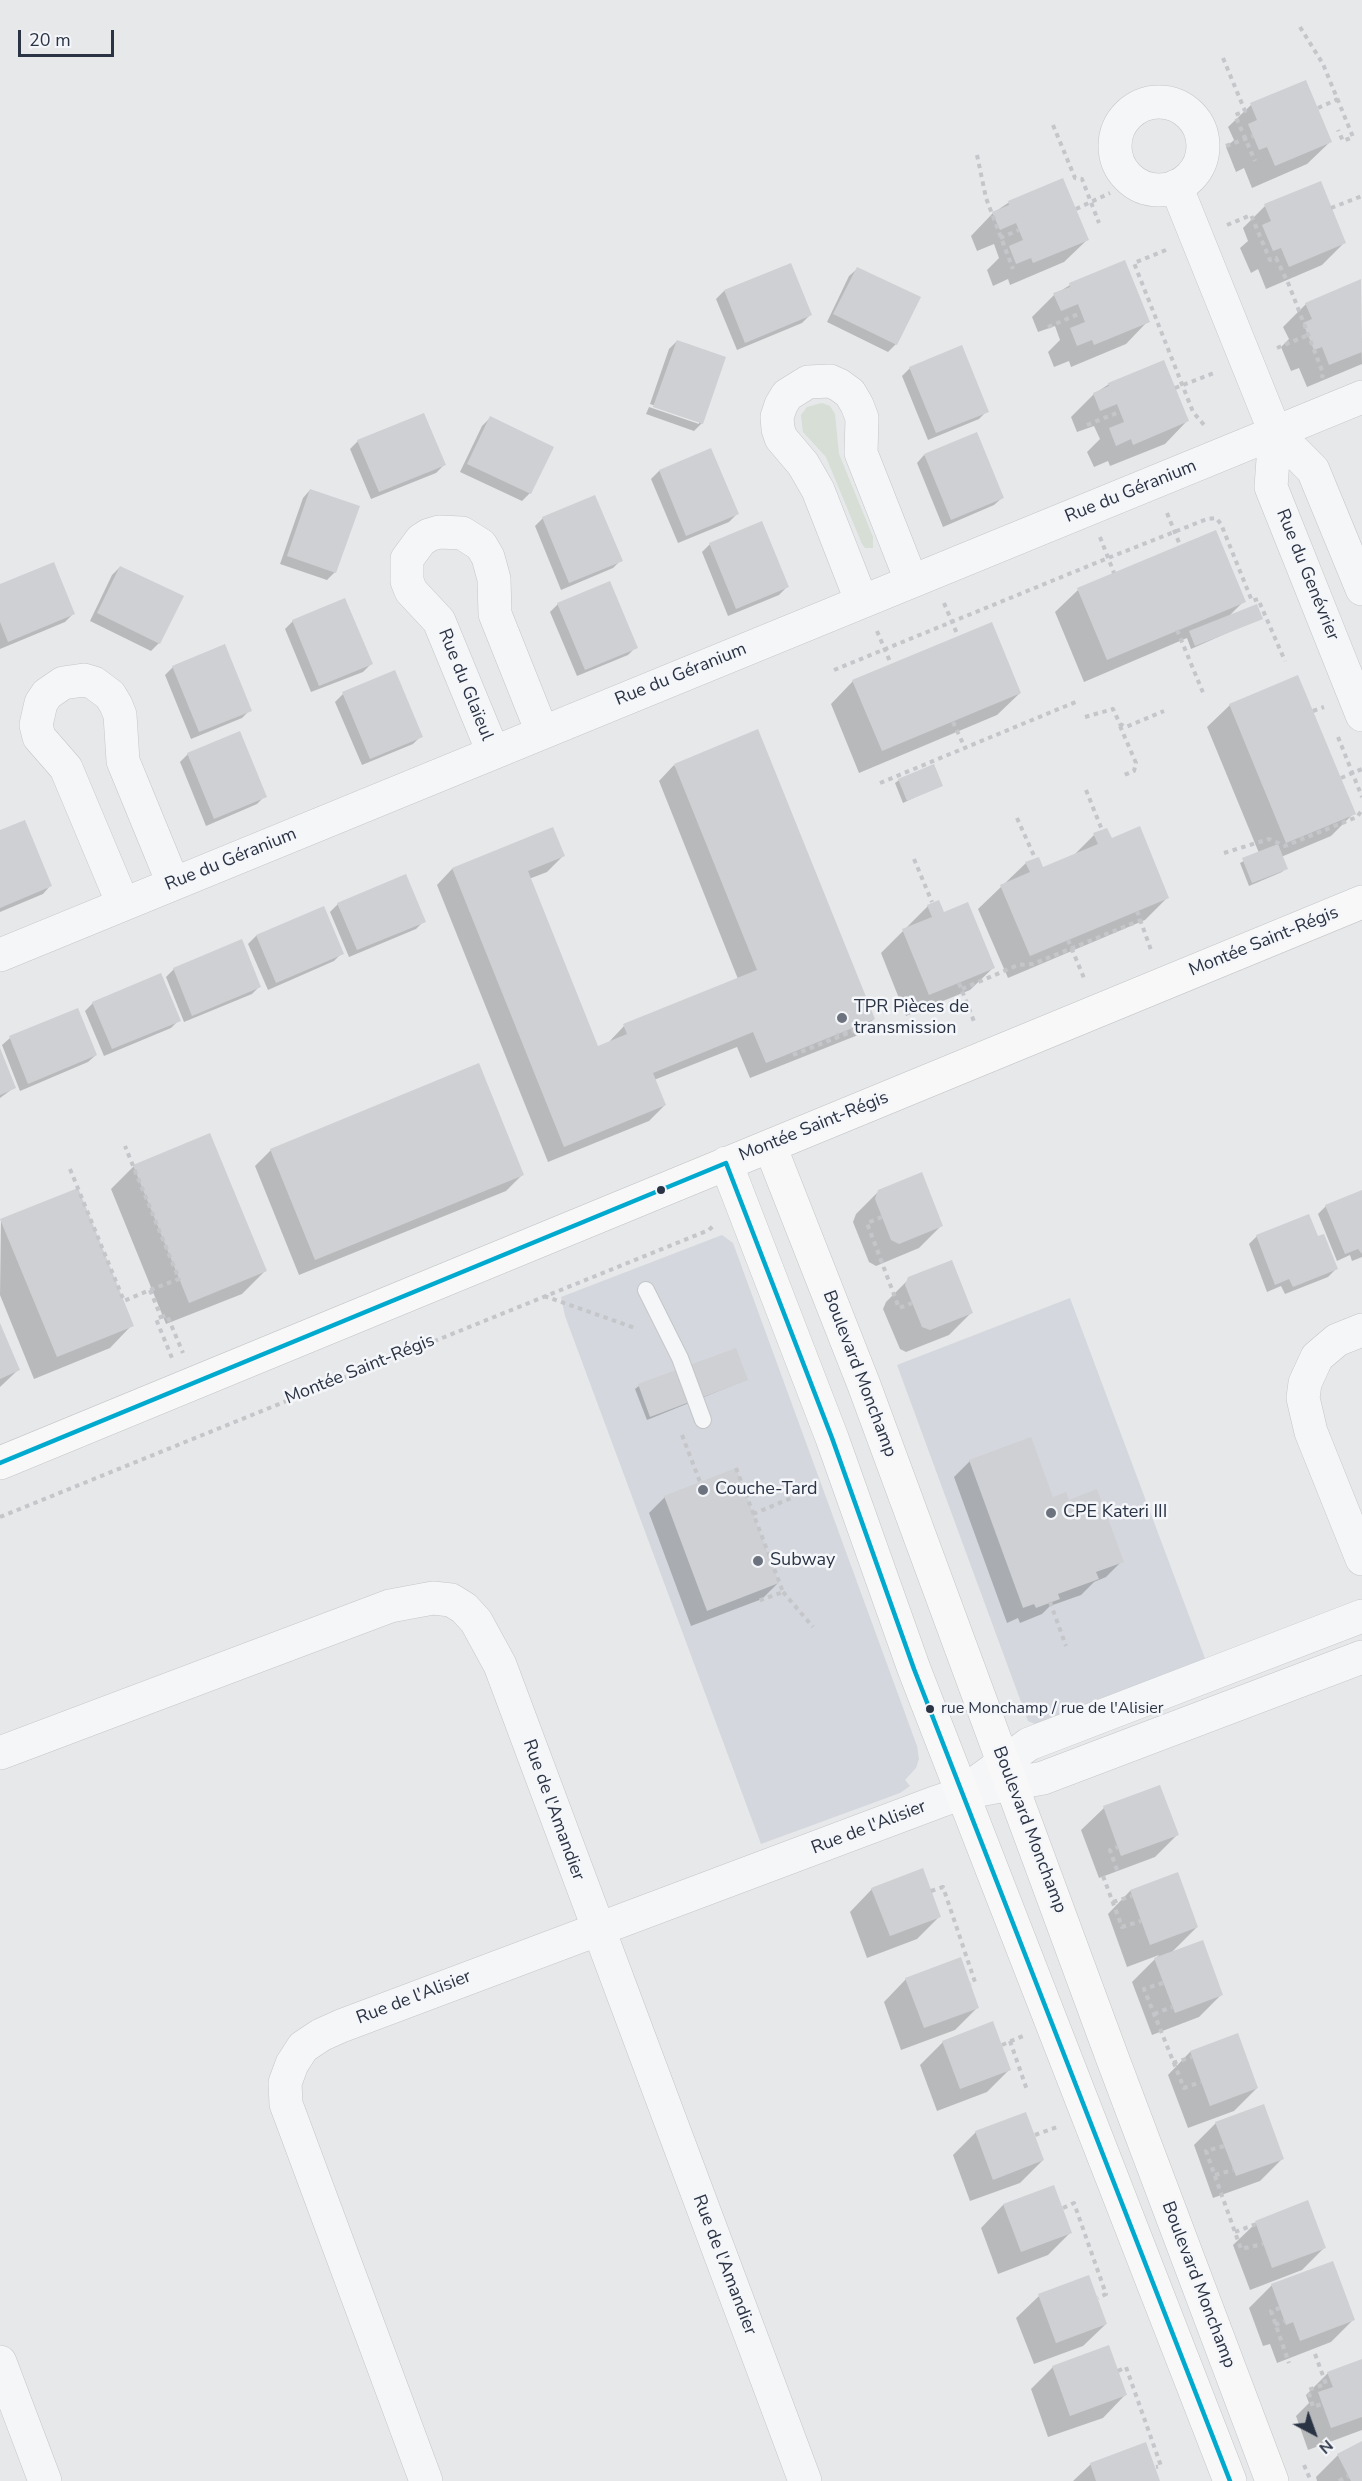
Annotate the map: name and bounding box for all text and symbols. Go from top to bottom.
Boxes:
scale bar [21,18,117,56]
text: 20 m [29,28,71,52]
street label: Rue du Géranium [1062,456,1200,528]
street label: Rue du Genévrier [1271,506,1343,644]
street label: Rue du Glaïeul [433,626,497,744]
street label: Rue du Géranium [612,639,750,711]
street label: Rue du Géranium [162,824,300,896]
street label: Montée Saint-Régis [1186,902,1342,982]
place label: TPR Pièces de transmission [854,997,969,1040]
marker: TPR Pièces de transmission [835,1011,849,1025]
street label: Montée Saint-Régis [736,1087,892,1167]
unlabelled marker [655,1184,667,1196]
street label: Boulevard Monchamp [817,1288,901,1460]
street label: Montée Saint-Régis [282,1330,438,1410]
place label: Couche-Tard [715,1479,818,1501]
marker: Couche-Tard [696,1483,710,1497]
place label: CPE Kateri III [1063,1502,1167,1524]
marker: CPE Kateri III [1044,1506,1058,1520]
place label: Subway [770,1550,835,1572]
marker: Subway [751,1554,765,1568]
place label: rue Monchamp / rue de l'Alisier [941,1699,1163,1719]
marker: rue Monchamp / rue de l'Alisier [924,1703,936,1715]
street label: Rue de l'Amandier [517,1736,589,1884]
street label: Boulevard Monchamp [987,1744,1071,1916]
street label: Rue de l'Alisier [809,1796,929,1860]
street label: Rue de l'Alisier [354,1966,474,2030]
street label: Rue de l'Amandier [687,2192,761,2338]
street label: Boulevard Monchamp [1156,2199,1240,2371]
north arrow [1284,2403,1344,2463]
text: N [1314,2434,1338,2459]

